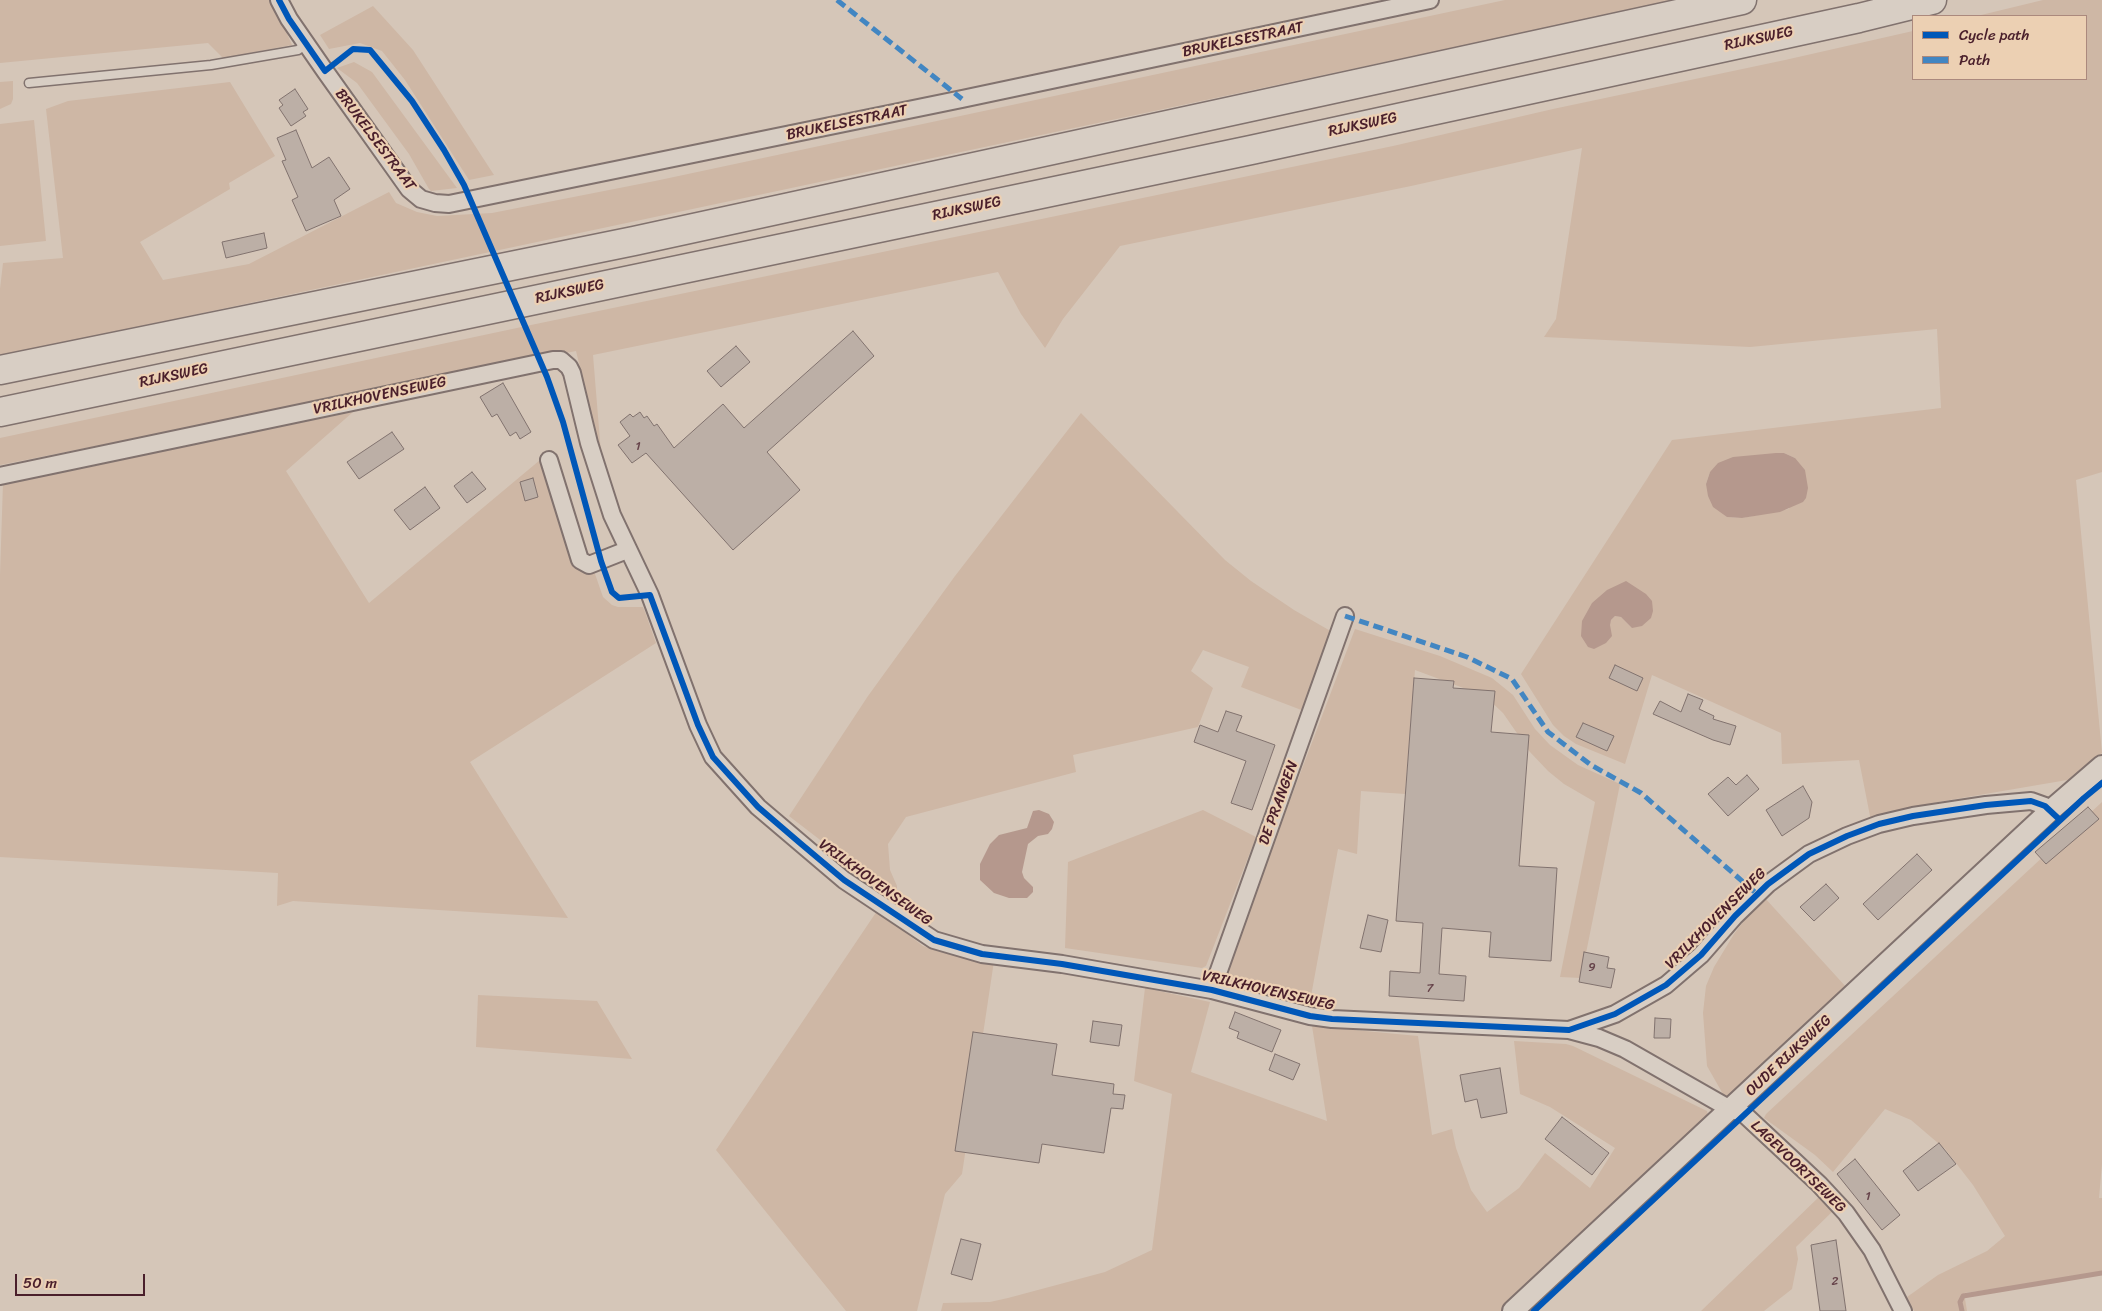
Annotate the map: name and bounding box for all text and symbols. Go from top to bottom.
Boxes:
legend [1912,15,2087,80]
street label: BRUKELSESTRAAT [1181,18,1305,62]
text: Cycle path [1959,22,2029,48]
street label: RIJKSWEG [1723,23,1795,55]
text: Path [1959,47,1990,73]
street label: BRUKELSESTRAAT [331,85,419,195]
street label: BRUKELSESTRAAT [785,101,909,145]
street label: RIJKSWEG [1327,109,1399,141]
street label: RIJKSWEG [931,193,1003,225]
street label: RIJKSWEG [534,276,606,308]
street label: RIJKSWEG [138,360,210,392]
street label: VRILKHOVENSEWEG [312,373,448,419]
house number: 1 [635,440,641,454]
street label: DE PRANGEN [1255,759,1303,847]
street label: VRILKHOVENSEWEG [815,836,935,930]
street label: VRILKHOVENSEWEG [1662,865,1770,973]
house number: 9 [1588,961,1596,975]
street label: VRILKHOVENSEWEG [1200,967,1336,1015]
house number: 7 [1427,982,1433,996]
street label: OUDE RIJKSWEG [1742,1012,1836,1100]
street label: LAGEVOORTSEWEG [1747,1117,1849,1217]
house number: 1 [1865,1190,1871,1204]
scale bar [18,1264,148,1296]
text: 50 m [23,1270,57,1296]
house number: 2 [1832,1275,1838,1289]

